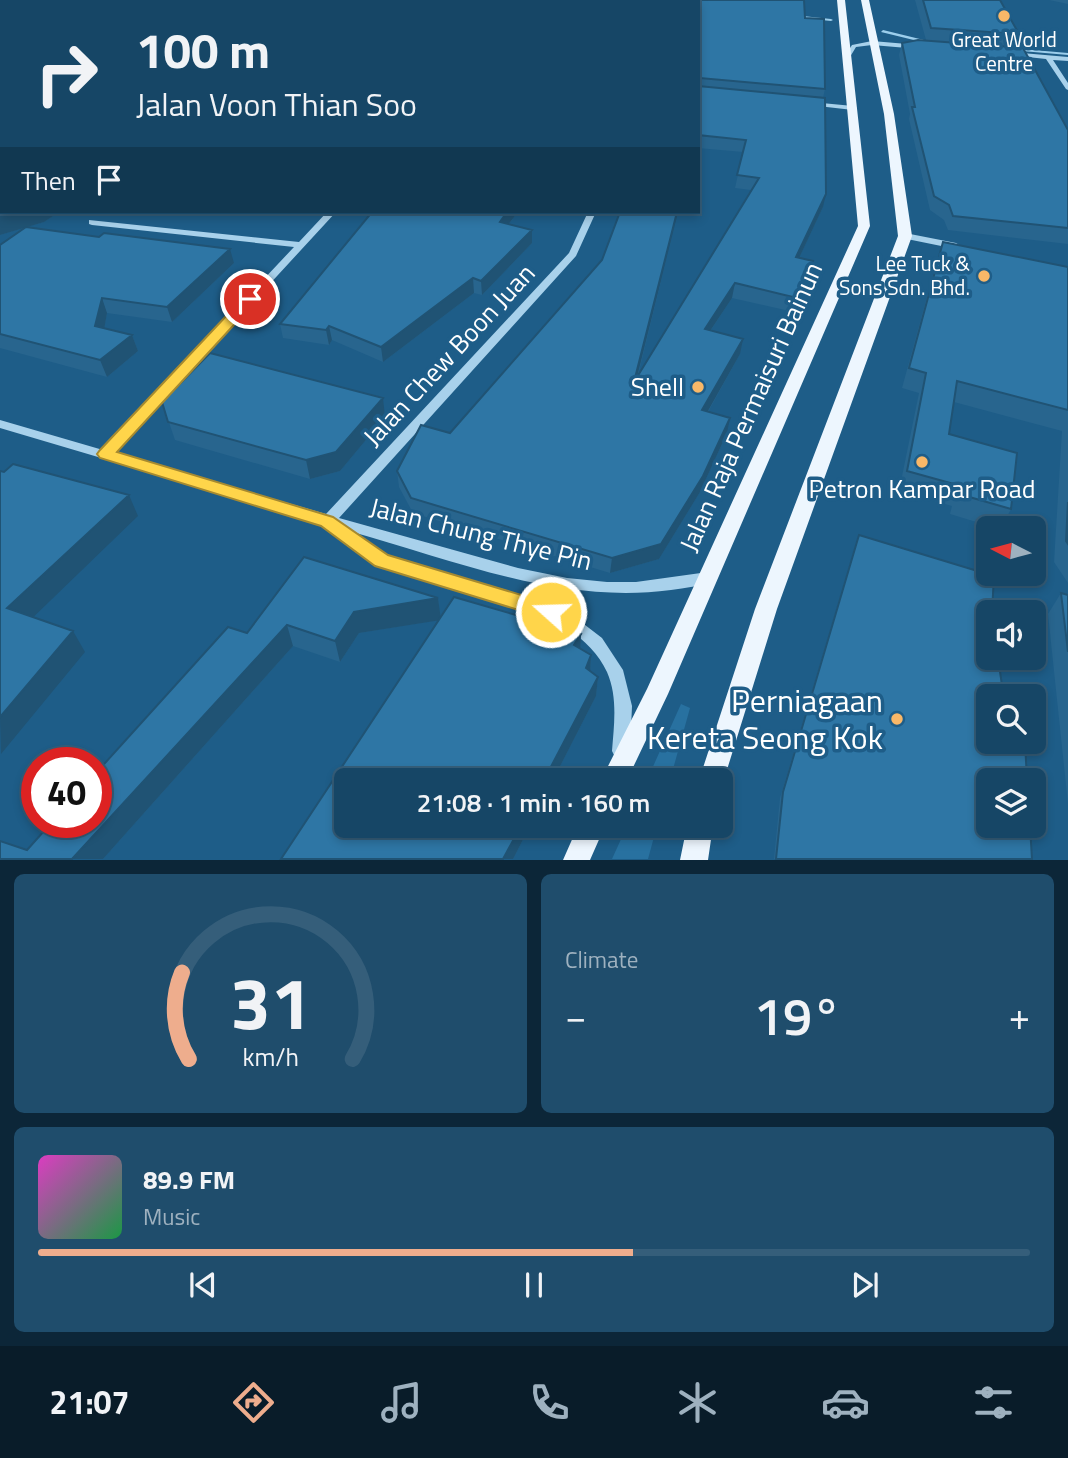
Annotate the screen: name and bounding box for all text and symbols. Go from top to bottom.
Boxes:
marker: Great World Centre [996,8,1012,24]
text: 100 m [136,12,270,87]
place label: Great World Centre [951,23,1057,79]
icon: right [21,28,112,119]
text: Jalan Voon Thian Soo [136,80,417,128]
text: Then [21,161,76,200]
icon: arrive [90,161,128,199]
place label: Lee Tuck & Sons Sdn. Bhd. [839,247,971,303]
street label: Jalan Chew Boon Juan [353,255,544,455]
street label: Jalan Raja Permaisuri Bainun [669,256,832,558]
marker: Lee Tuck & Sons Sdn. Bhd. [976,268,992,284]
pin [220,269,280,329]
icon: arrive [231,280,269,318]
place label: Shell [631,367,684,406]
marker: Shell [690,379,706,395]
marker: Petron Kampar Road [914,454,930,470]
place label: Petron Kampar Road [809,469,1035,508]
street label: Jalan Chung Thye Pin [366,487,596,580]
north arrow [976,516,1046,586]
map controls [976,516,1046,838]
position arrow [514,575,588,649]
button: sound [976,600,1046,670]
place label: Perniagaan Kereta Seong Kok [647,676,883,761]
button: search [976,684,1046,754]
marker: Perniagaan Kereta Seong Kok [889,711,905,727]
speed limit sign: 40 [21,747,112,838]
button: layers [976,768,1046,838]
text: 21:08 · 1 min · 160 m [417,783,650,822]
text: Climate [565,942,638,977]
text: 31 [230,948,311,1058]
text: 19° [754,976,841,1055]
text: − [565,987,586,1045]
text: + [1009,987,1030,1045]
text: km/h [242,1038,299,1076]
text: 89.9 FM [143,1160,235,1199]
text: Music [143,1199,200,1234]
icon: previous [184,1266,222,1304]
icon: pause [515,1266,553,1304]
icon: next [846,1266,884,1304]
text: 21:07 [50,1378,129,1426]
icon: directions [229,1378,278,1427]
icon: music [377,1378,426,1427]
icon: phone [525,1378,574,1427]
icon: climate [673,1378,722,1427]
icon: car [821,1378,870,1427]
icon: filters [969,1378,1018,1427]

